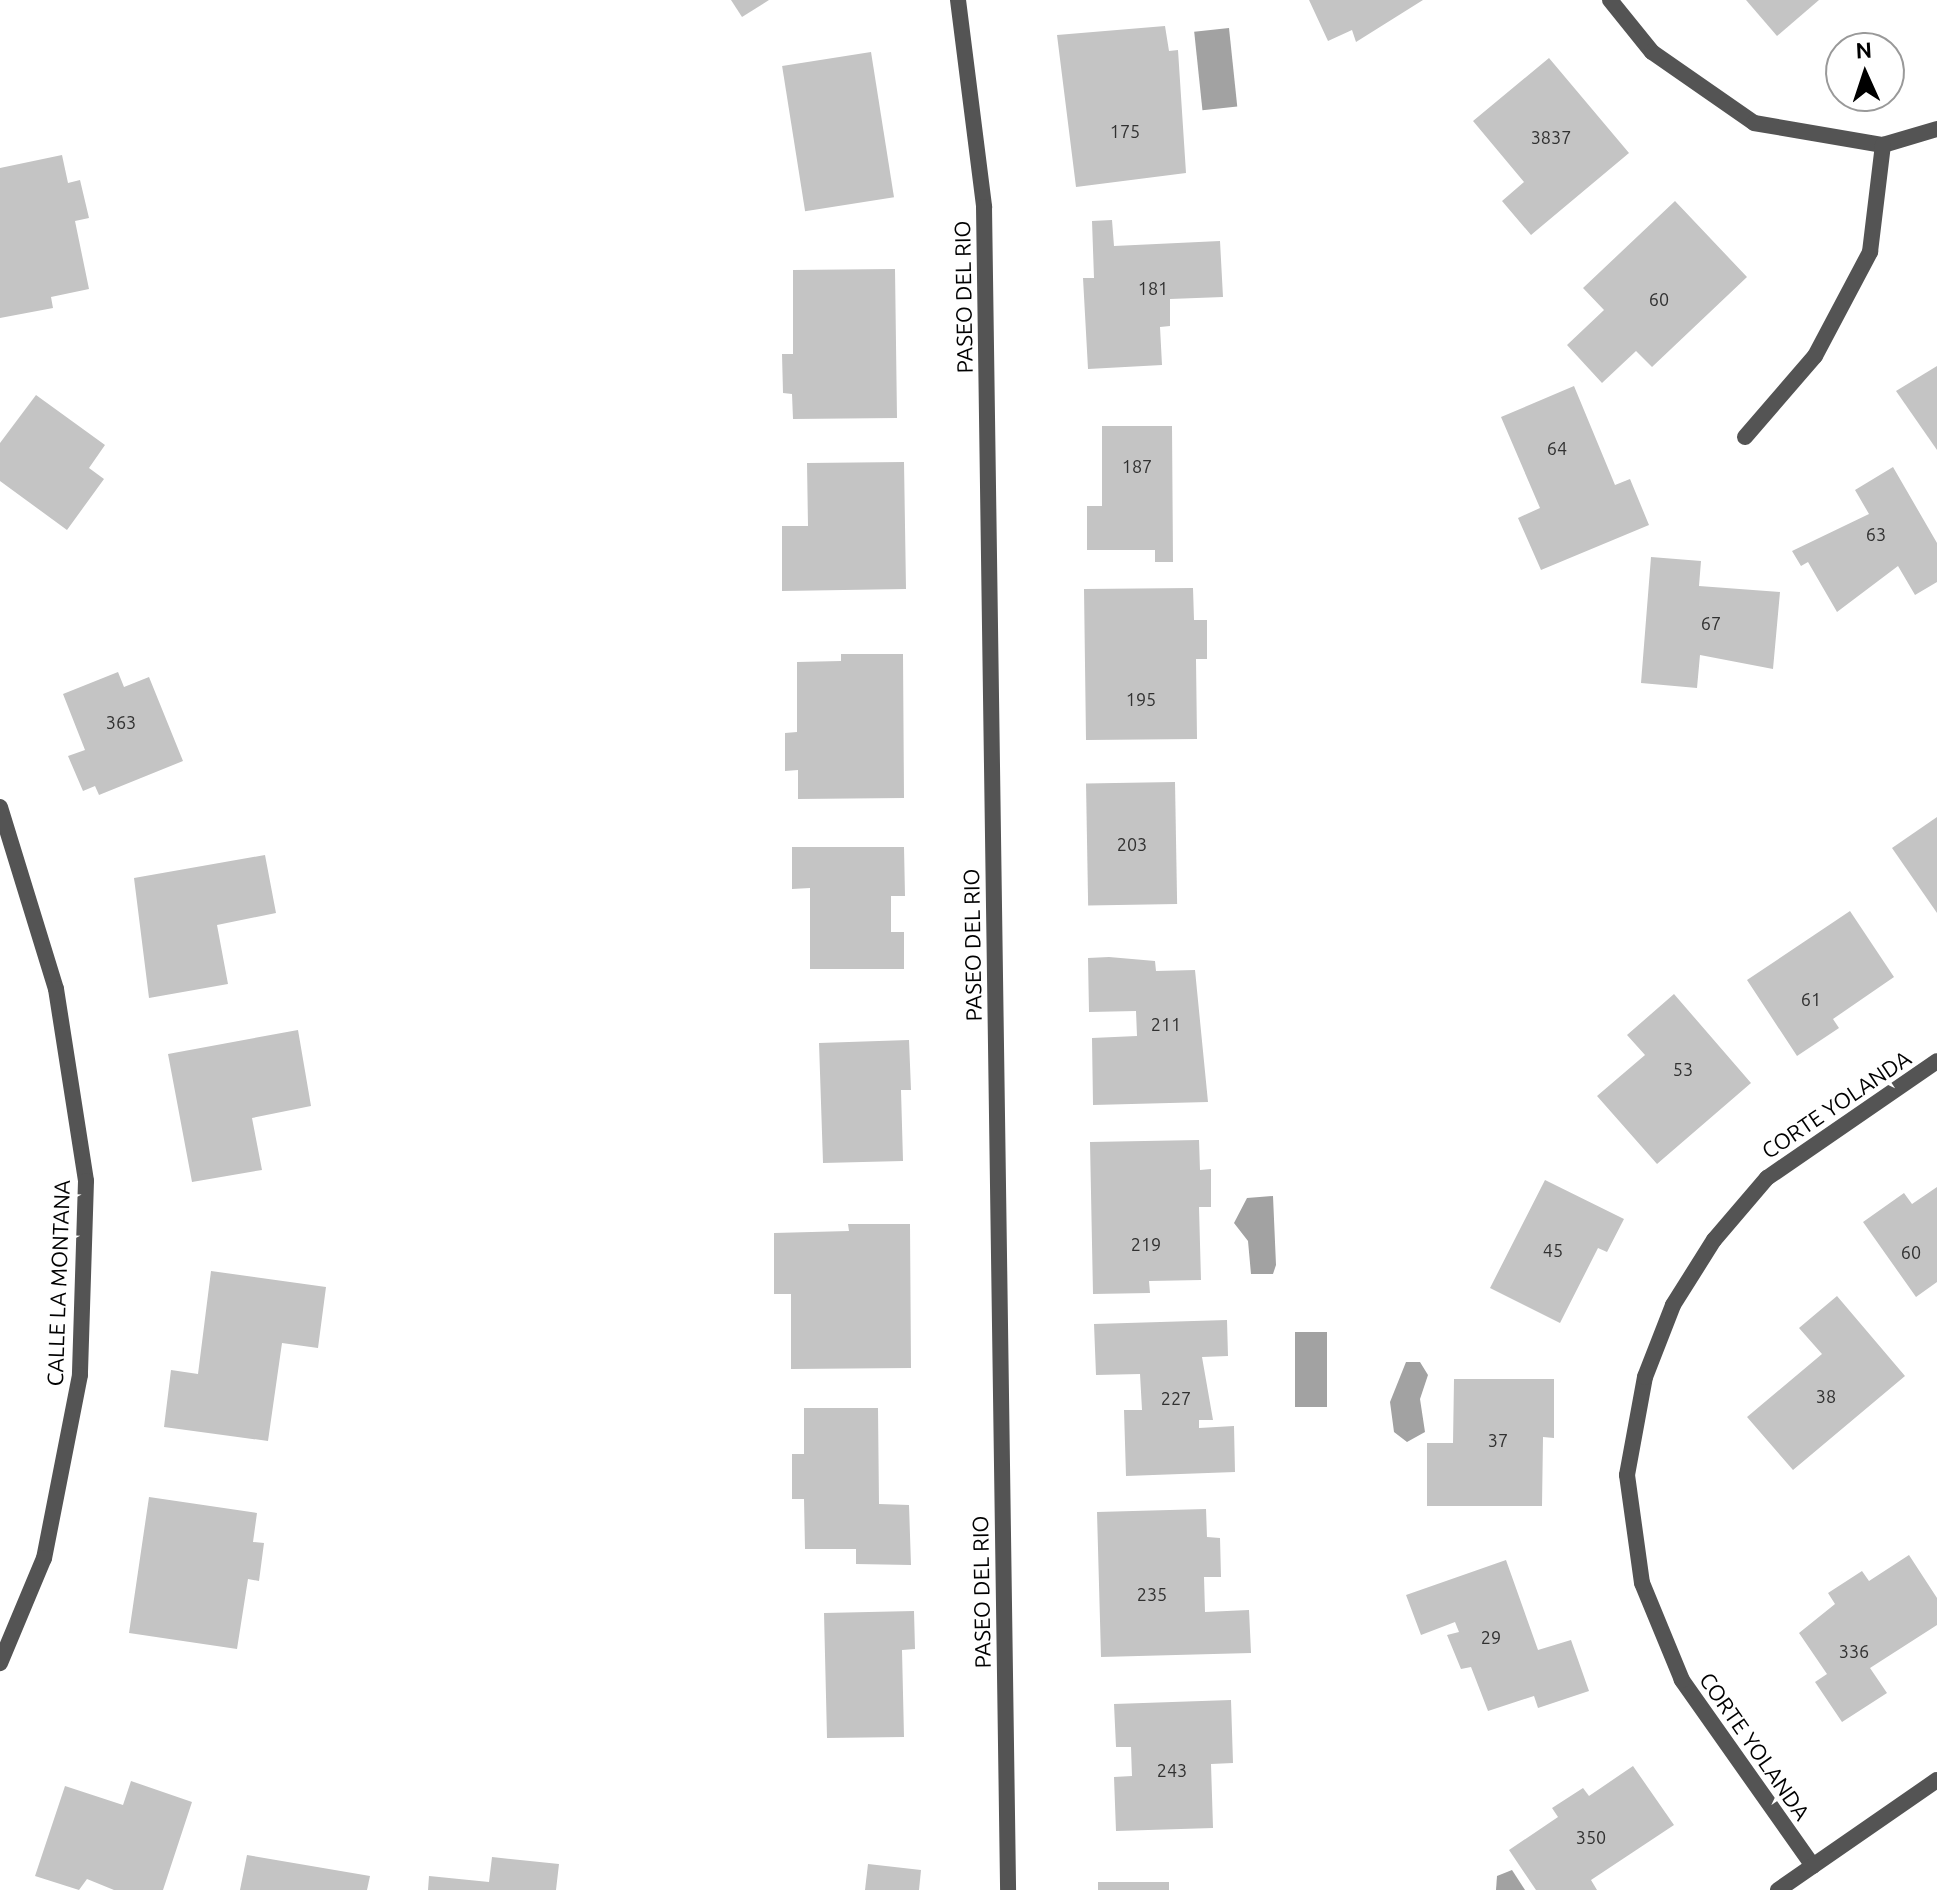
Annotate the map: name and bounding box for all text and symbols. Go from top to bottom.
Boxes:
north arrow [1825,32,1905,112]
text: N [1855,37,1873,62]
house number: 175 [1110,120,1140,142]
house number: 3837 [1531,126,1571,148]
street label: PASEO DEL RIO [948,220,978,374]
house number: 181 [1138,277,1168,299]
house number: 60 [1649,288,1669,310]
house number: 64 [1547,437,1567,459]
house number: 187 [1122,455,1152,477]
house number: 63 [1866,523,1886,545]
house number: 67 [1701,612,1721,634]
house number: 195 [1126,688,1156,710]
house number: 363 [106,711,136,733]
house number: 203 [1117,833,1147,855]
street label: PASEO DEL RIO [957,868,987,1022]
house number: 61 [1801,988,1821,1010]
house number: 211 [1151,1013,1181,1035]
street label: CORTE YOLANDA [1756,1044,1916,1164]
house number: 53 [1673,1058,1693,1080]
street label: CALLE LA MONTANA [41,1179,75,1387]
house number: 219 [1131,1233,1161,1255]
house number: 45 [1543,1239,1563,1261]
house number: 60 [1901,1241,1921,1263]
house number: 38 [1816,1385,1836,1407]
house number: 227 [1161,1387,1191,1409]
house number: 37 [1488,1429,1508,1451]
street label: PASEO DEL RIO [966,1515,996,1669]
house number: 235 [1137,1583,1167,1605]
house number: 29 [1481,1626,1501,1648]
house number: 336 [1839,1640,1869,1662]
street label: CORTE YOLANDA [1694,1667,1816,1825]
house number: 243 [1157,1759,1187,1781]
house number: 350 [1576,1826,1606,1848]

